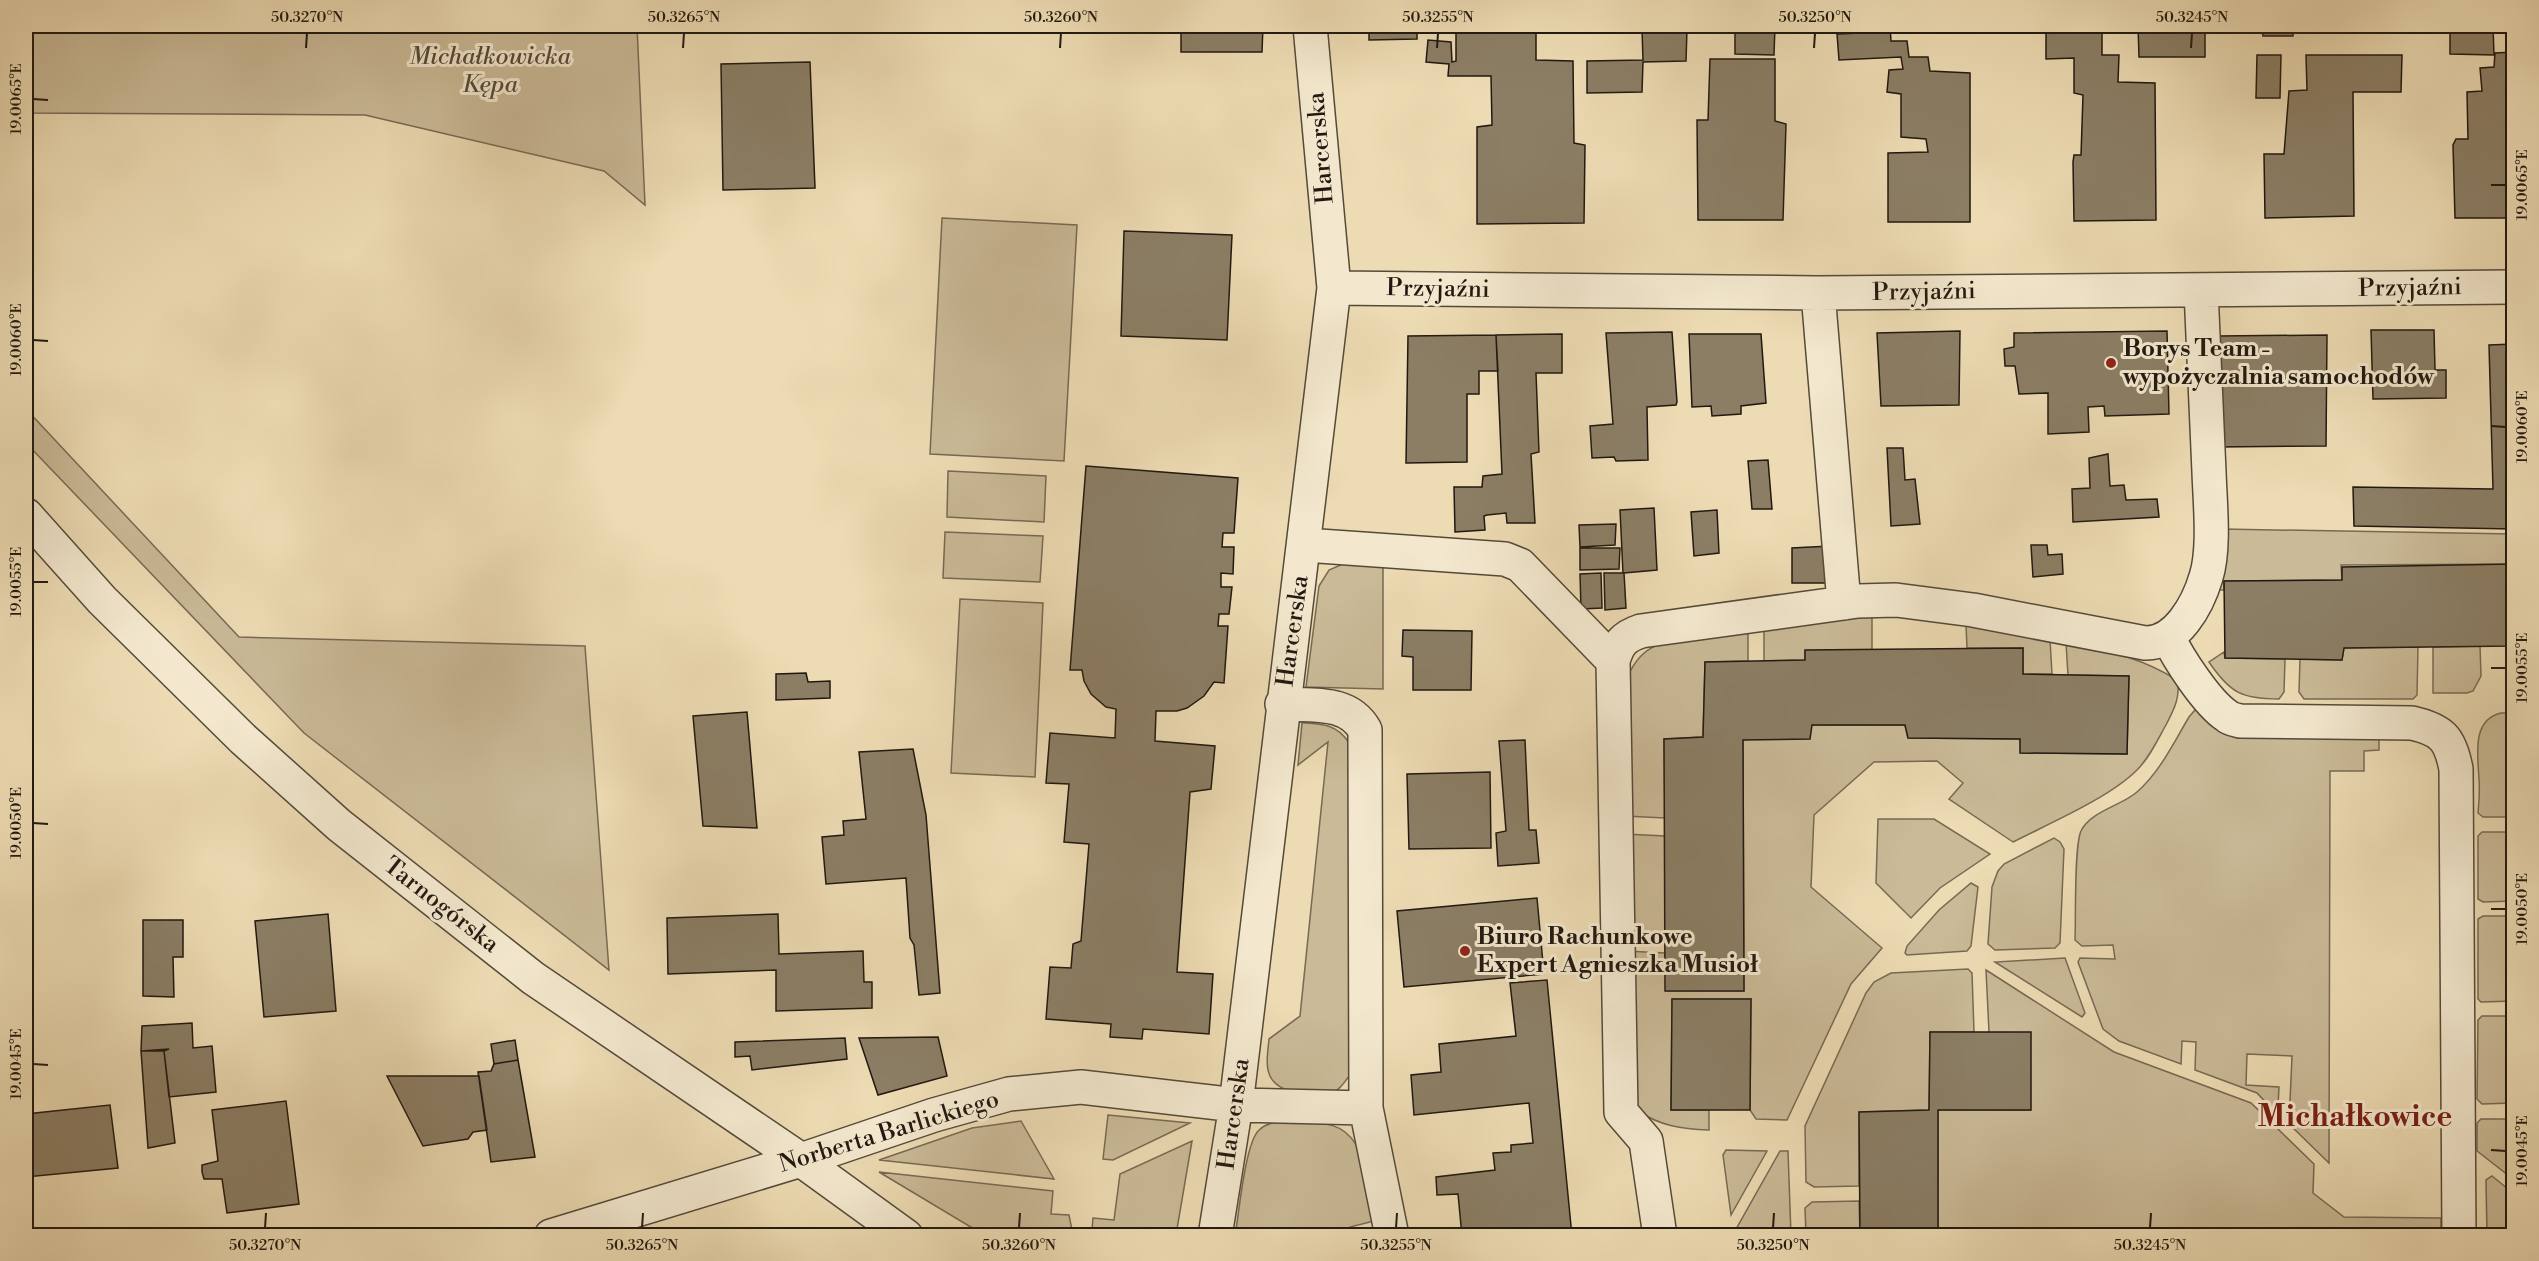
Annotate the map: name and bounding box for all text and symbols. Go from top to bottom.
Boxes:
text: 50.3270°N [271,8,343,27]
text: 50.3265°N [648,8,720,27]
text: 50.3260°N [1024,8,1098,27]
text: 50.3255°N [1402,8,1474,27]
text: 50.3250°N [1778,8,1852,27]
text: 50.3245°N [2156,8,2228,27]
park label: Michałkowicka Kępa [409,42,572,100]
text: 19.0065°E [7,63,26,135]
street label: Harcerska [1301,90,1341,205]
text: 19.0065°E [2513,149,2532,221]
street label: Przyjaźni [2358,272,2462,304]
street label: Przyjaźni [1386,273,1490,305]
street label: Przyjaźni [1872,276,1976,308]
text: 19.0060°E [7,303,26,377]
place label: Borys Team - wypożyczalnia samochodów [2122,334,2435,392]
marker: Borys Team - wypożyczalnia samochodów [2104,356,2118,370]
text: 19.0060°E [2513,390,2532,464]
text: 19.0055°E [7,547,26,617]
street label: Harcerska [1270,573,1316,689]
text: 19.0055°E [2513,633,2532,703]
text: 19.0050°E [7,787,26,859]
street label: Tarnogórska [377,851,505,960]
text: 19.0050°E [2513,873,2532,945]
place label: Biuro Rachunkowe Expert Agnieszka Musioł [1477,922,1758,980]
marker: Biuro Rachunkowe Expert Agnieszka Musioł [1458,944,1472,958]
text: 19.0045°E [7,1028,26,1100]
street label: Harcerska [1211,1056,1257,1172]
street label: Norberta Barlickiego [775,1084,1003,1180]
district label: Michałkowice [2258,1098,2452,1136]
text: 19.0045°E [2513,1115,2532,1187]
text: 50.3270°N [229,1236,301,1255]
text: 50.3265°N [606,1236,678,1255]
text: 50.3260°N [982,1236,1056,1255]
text: 50.3255°N [1360,1236,1432,1255]
text: 50.3250°N [1736,1236,1810,1255]
text: 50.3245°N [2114,1236,2186,1255]

